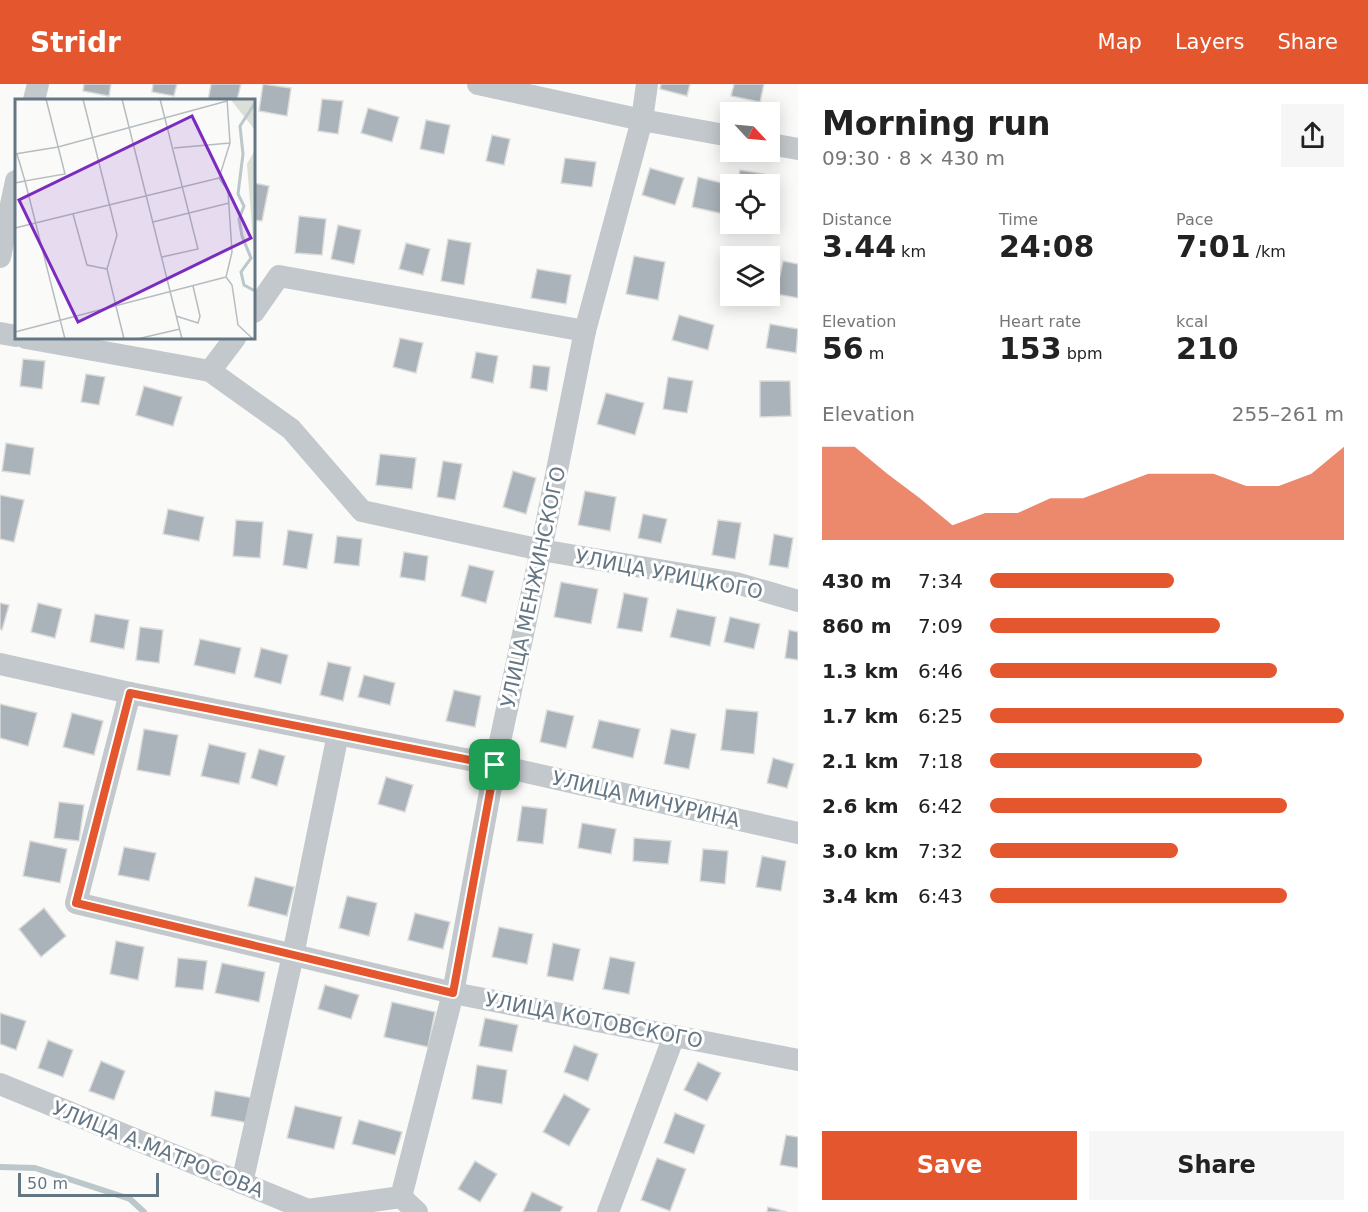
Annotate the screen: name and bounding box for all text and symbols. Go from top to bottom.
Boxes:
text: Stridr [30,26,121,59]
text: Map [1098,30,1142,54]
text: Layers [1175,30,1244,54]
text: Share [1277,30,1338,54]
inset map [15,99,255,339]
north arrow [720,102,780,162]
map controls [720,102,780,306]
text: Morning run [822,104,1050,143]
button: share [1281,104,1344,167]
text: 09:30 · 8 × 430 m [822,146,1005,170]
button: locate [720,174,780,234]
text: Distance [822,210,892,229]
text: Time [999,210,1038,229]
text: Pace [1176,210,1213,229]
text: 3.44 [822,229,896,264]
text: 24:08 [999,229,1095,264]
text: 7:01 [1176,229,1251,264]
text: km [896,242,926,261]
text: /km [1251,242,1286,261]
button: layers [720,246,780,306]
text: Elevation [822,312,896,331]
text: Heart rate [999,312,1081,331]
text: kcal [1176,312,1208,331]
text: 56 [822,331,864,366]
text: 153 [999,331,1062,366]
text: 210 [1176,331,1239,366]
text: m [864,344,884,363]
text: bpm [1062,344,1103,363]
text: Elevation [822,402,915,426]
text: 255–261 m [1232,402,1344,426]
street label: УЛИЦА МЕНЖИНСКОГО [496,464,570,710]
street label: УЛИЦА УРИЦКОГО [573,544,765,604]
text: 430 m [822,569,892,593]
text: 7:34 [918,569,963,593]
text: 860 m [822,614,892,638]
text: 7:09 [918,614,963,638]
text: 1.3 km [822,659,899,683]
text: 6:46 [918,659,963,683]
text: 1.7 km [822,704,899,728]
text: 6:25 [918,704,963,728]
pin [469,739,520,790]
icon: arrive [478,748,511,781]
text: 2.1 km [822,749,899,773]
text: 7:18 [918,749,963,773]
street label: УЛИЦА МИЧУРИНА [550,766,742,832]
text: 2.6 km [822,794,899,818]
text: 6:42 [918,794,963,818]
text: 3.0 km [822,839,899,863]
text: 7:32 [918,839,963,863]
text: 3.4 km [822,884,899,908]
text: 6:43 [918,884,963,908]
street label: УЛИЦА КОТОВСКОГО [483,987,705,1053]
street label: УЛИЦА А.МАТРОСОВА [49,1096,267,1203]
button: Save [822,1131,1077,1200]
button: Share [1089,1131,1344,1200]
scale bar [18,1170,159,1198]
text: 50 m [27,1174,68,1193]

